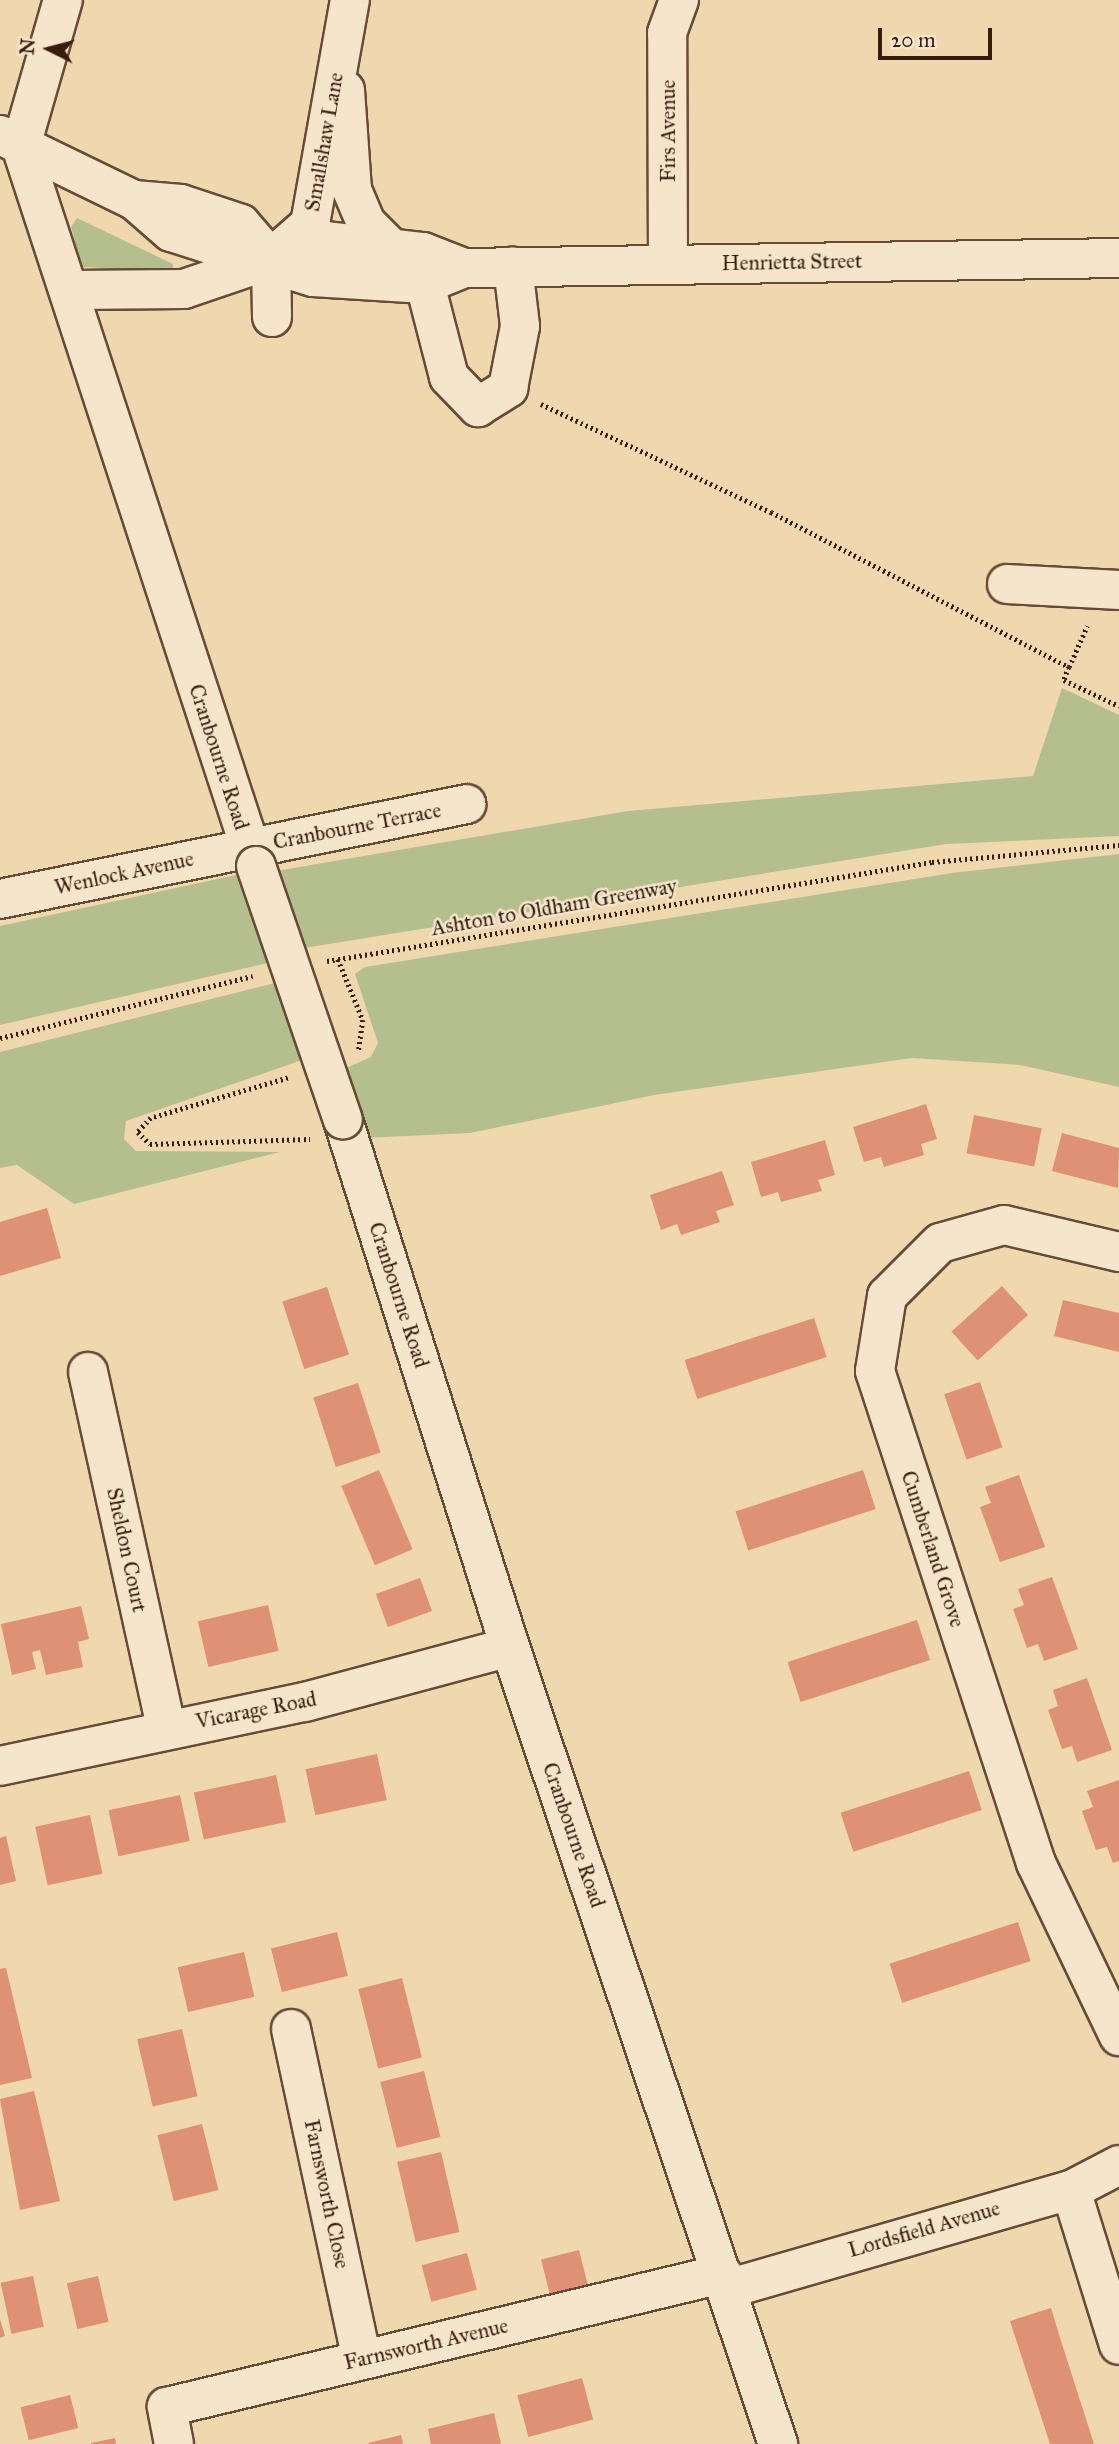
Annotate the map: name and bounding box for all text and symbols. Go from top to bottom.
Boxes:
north arrow [14,14,84,84]
scale bar [881,14,995,58]
text: 20 m [891,27,936,53]
text: N [15,38,40,56]
street label: Smallshaw Lane [299,70,349,214]
street label: Firs Avenue [655,80,681,182]
street label: Henrietta Street [721,248,863,276]
street label: Cranbourne Road [184,681,254,833]
street label: Cranbourne Terrace [271,797,443,855]
street label: Wenlock Avenue [52,846,196,900]
street label: Ashton to Oldham Greenway [429,873,679,941]
street label: Cranbourne Road [364,1219,434,1371]
street label: Cumberland Grove [896,1468,970,1630]
street label: Sheldon Court [101,1485,153,1615]
street label: Vicarage Road [193,1686,319,1734]
street label: Cranbourne Road [537,1759,611,1911]
street label: Farnsworth Close [299,2117,355,2271]
street label: Lordsfield Avenue [845,2195,1003,2263]
street label: Farnsworth Avenue [341,2313,511,2375]

